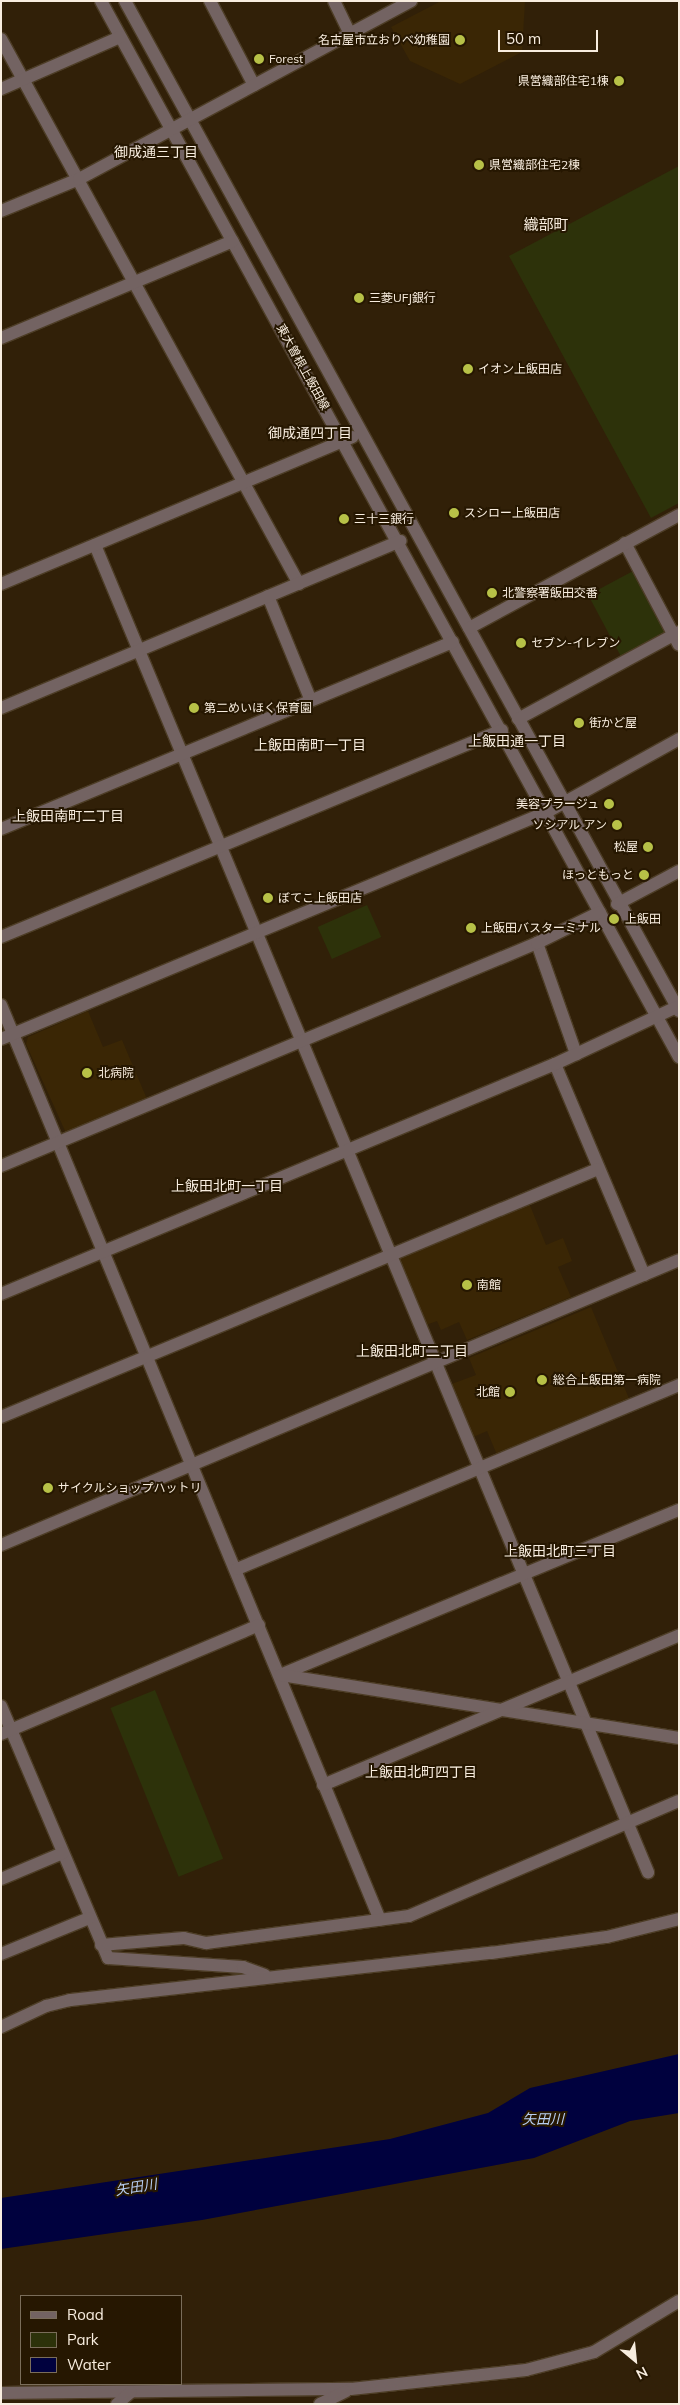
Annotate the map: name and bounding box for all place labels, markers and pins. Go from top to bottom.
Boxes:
place label: 名古屋市立おりべ幼稚園 [318,33,450,47]
marker: 名古屋市立おりべ幼稚園 [454,34,466,46]
place label: Forest [269,52,303,66]
marker: Forest [253,53,265,65]
place label: 県営織部住宅1棟 [518,74,609,88]
marker: 県営織部住宅1棟 [613,75,625,87]
place label: 県営織部住宅2棟 [489,158,580,172]
marker: 県営織部住宅2棟 [473,159,485,171]
place label: 三菱UFJ銀行 [369,291,436,305]
marker: 三菱UFJ銀行 [353,292,365,304]
place label: イオン上飯田店 [478,362,562,376]
marker: イオン上飯田店 [462,363,474,375]
place label: スシロー上飯田店 [464,506,560,520]
marker: スシロー上飯田店 [448,507,460,519]
place label: 三十三銀行 [354,512,414,526]
marker: 三十三銀行 [338,513,350,525]
place label: 北警察署飯田交番 [502,586,598,600]
marker: 北警察署飯田交番 [486,587,498,599]
place label: セブン-イレブン [531,636,620,650]
marker: セブン-イレブン [515,637,527,649]
place label: 第二めいほく保育園 [204,701,312,715]
marker: 第二めいほく保育園 [188,702,200,714]
place label: 街かど屋 [589,716,637,730]
marker: 街かど屋 [573,717,585,729]
place label: 美容プラージュ [515,797,599,811]
marker: 美容プラージュ [603,798,615,810]
place label: ソシアル アン [532,818,607,832]
marker: ソシアル アン [611,819,623,831]
place label: 松屋 [614,840,638,854]
marker: 松屋 [642,841,654,853]
place label: ほっともっと [562,868,634,882]
marker: ほっともっと [638,869,650,881]
place label: ぼてこ上飯田店 [278,891,362,905]
marker: ぼてこ上飯田店 [262,892,274,904]
marker: 上飯田 [607,912,621,926]
place label: 上飯田 [625,912,661,926]
place label: 上飯田バスターミナル [481,921,601,935]
marker: 上飯田バスターミナル [465,922,477,934]
marker: 北病院 [80,1066,94,1080]
place label: 北病院 [98,1066,134,1080]
place label: 南館 [477,1278,501,1292]
marker: 南館 [461,1279,473,1291]
marker: 総合上飯田第一病院 [535,1373,549,1387]
place label: 総合上飯田第一病院 [553,1373,661,1387]
place label: 北館 [476,1385,500,1399]
marker: 北館 [504,1386,516,1398]
place label: サイクルショップハットリ [58,1481,202,1495]
marker: サイクルショップハットリ [42,1482,54,1494]

